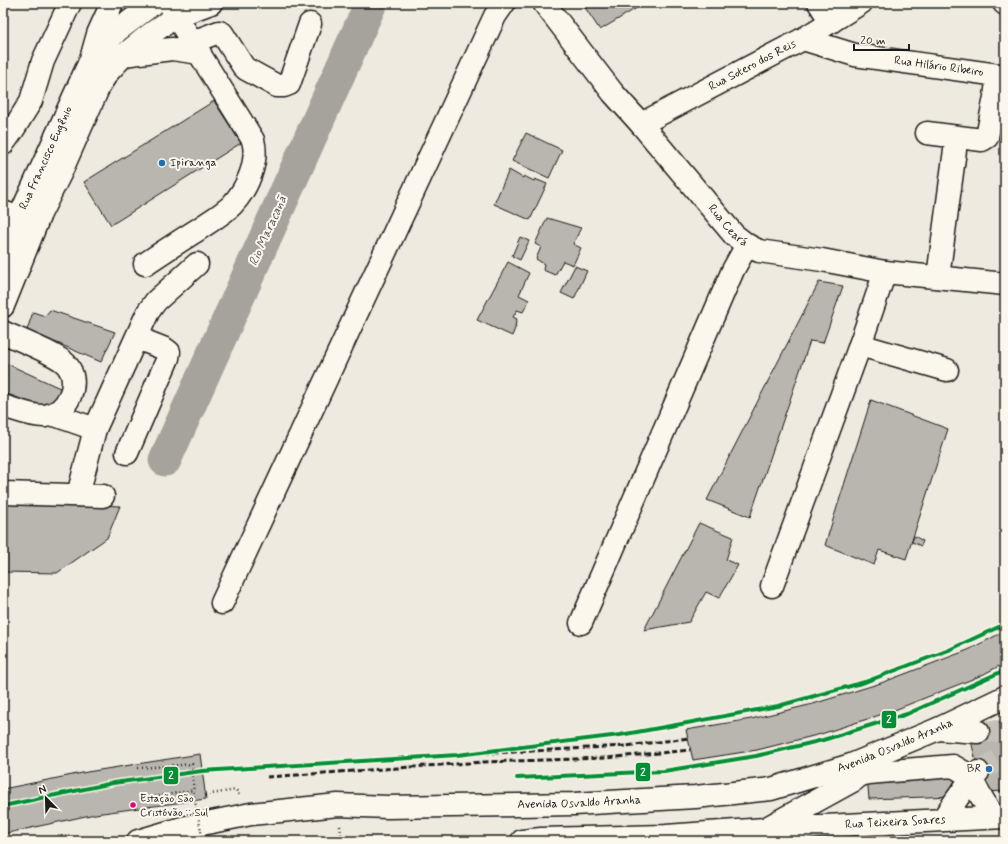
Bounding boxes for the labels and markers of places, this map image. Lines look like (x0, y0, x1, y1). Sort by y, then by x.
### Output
place label: Ipiranga (170, 155, 217, 171)
marker: Ipiranga (157, 158, 167, 168)
place label: BR (967, 761, 981, 777)
marker: BR (984, 764, 994, 774)
place label: Estação São Cristóvão :: Sul (140, 792, 208, 820)
marker: Estação São Cristóvão :: Sul (128, 800, 138, 810)

